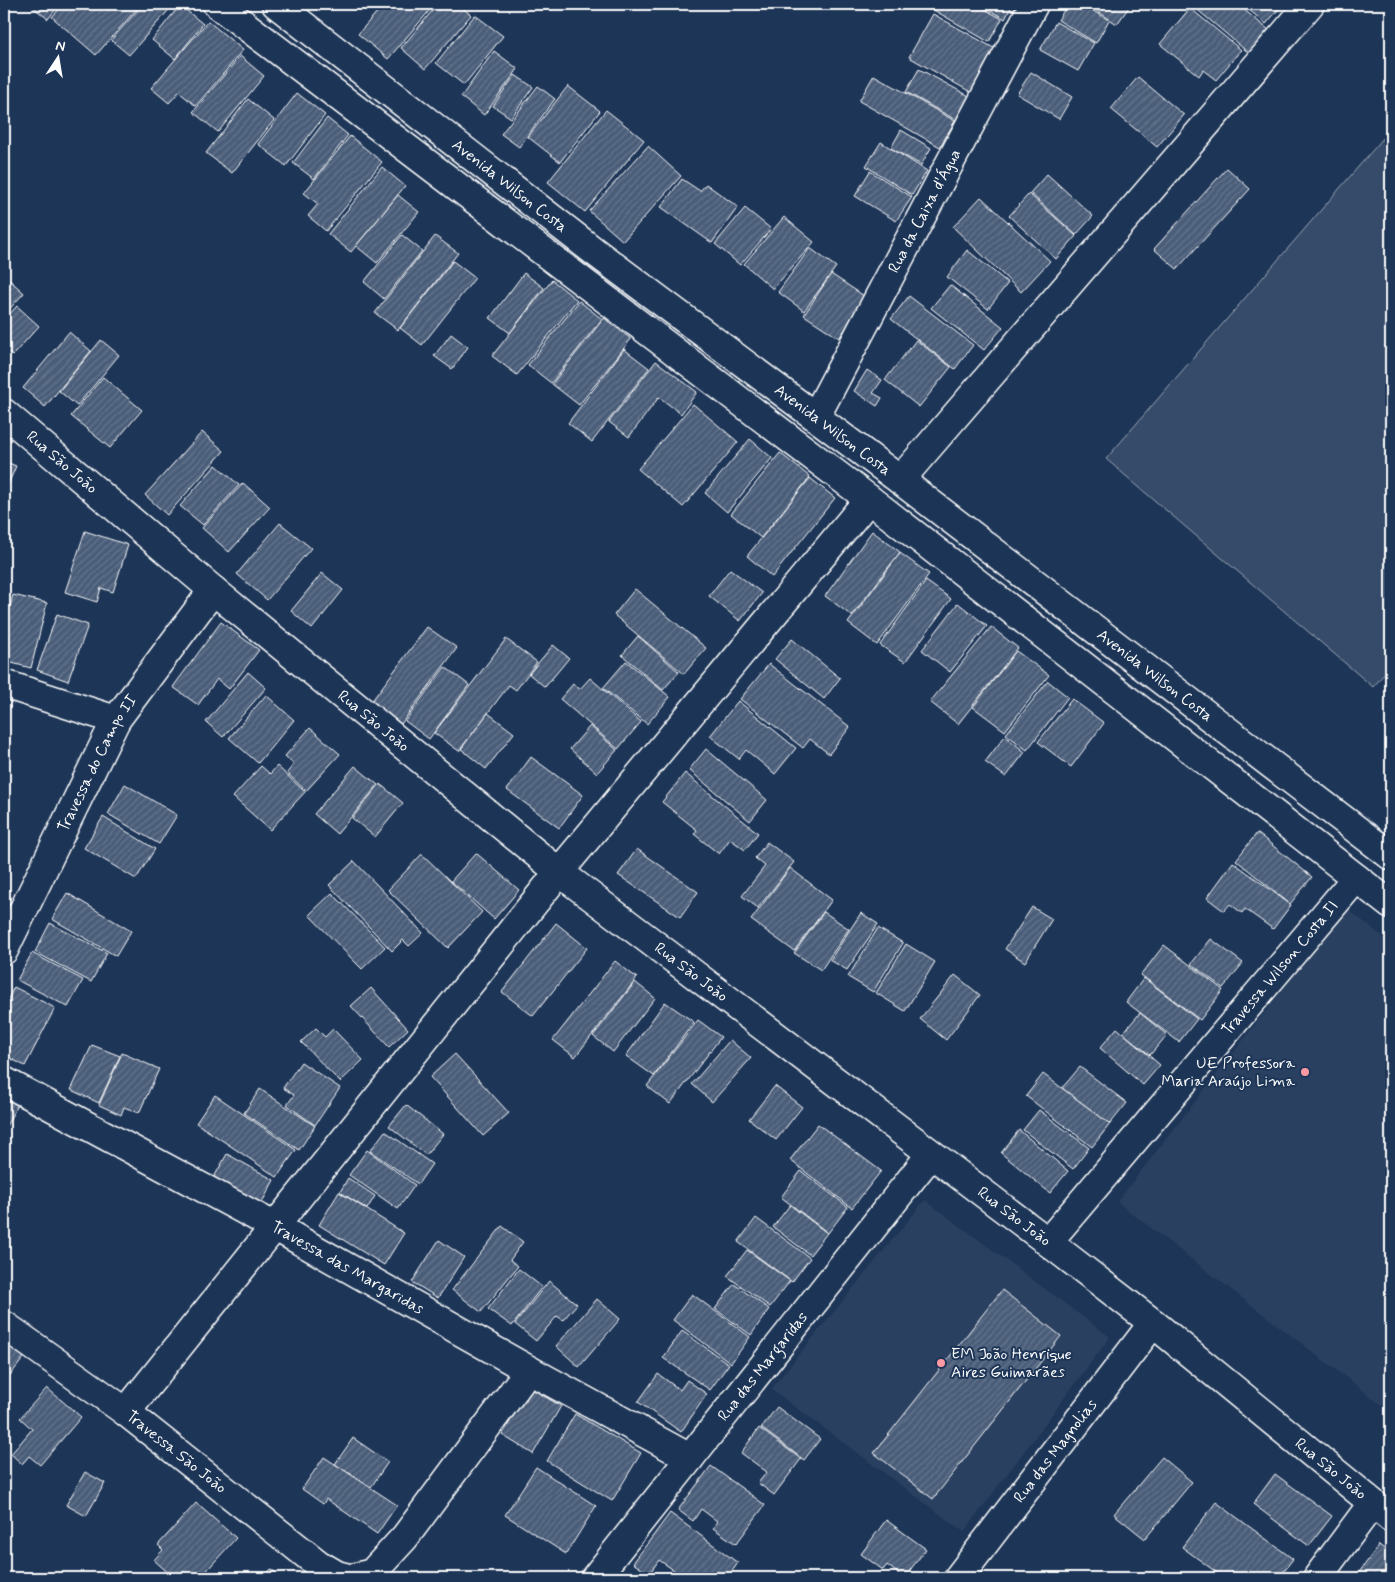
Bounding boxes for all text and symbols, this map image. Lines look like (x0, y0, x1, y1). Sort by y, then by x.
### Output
north arrow (32, 32, 82, 82)
text: N (54, 36, 67, 56)
street label: Avenida Wilson Costa (448, 134, 572, 237)
street label: Rua da Caixa d'Água (883, 145, 966, 277)
street label: Avenida Wilson Costa (770, 379, 895, 480)
street label: Rua São João (22, 426, 102, 498)
street label: Avenida Wilson Costa (1093, 624, 1217, 726)
street label: Rua São João (333, 685, 414, 757)
street label: Travessa do Campo II (53, 690, 142, 835)
street label: Travessa Wilson Costa II (1217, 896, 1343, 1040)
street label: Rua São João (650, 937, 732, 1007)
place label: UE Professora Maria Araújo Lima (1161, 1053, 1295, 1092)
marker: UE Professora Maria Araújo Lima (1299, 1066, 1311, 1078)
street label: Rua São João (973, 1182, 1055, 1251)
street label: Travessa das Margaridas (267, 1216, 428, 1319)
street label: Rua das Margaridas (713, 1307, 813, 1425)
place label: EM João Henrique Aires Guimarães (951, 1344, 1072, 1383)
marker: EM João Henrique Aires Guimarães (935, 1357, 947, 1369)
street label: Rua das Magnolias (1009, 1395, 1102, 1507)
street label: Travessa São João (122, 1406, 231, 1498)
street label: Rua São João (1291, 1433, 1371, 1505)

